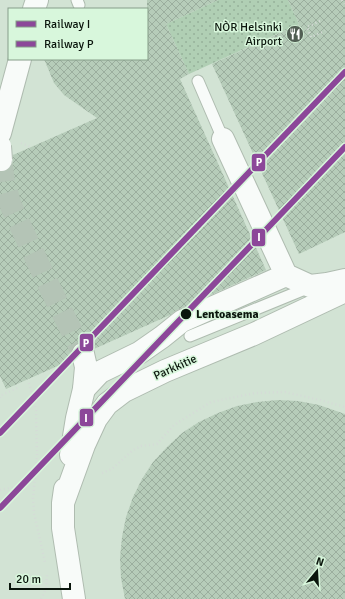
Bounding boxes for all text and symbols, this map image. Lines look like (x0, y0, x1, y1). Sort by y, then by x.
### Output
legend (8, 8, 148, 60)
text: Railway I (44, 17, 90, 32)
place label: NÒR Helsinki Airport (214, 20, 282, 49)
restaurant icon: NÒR Helsinki Airport (285, 24, 305, 44)
text: Railway P (44, 37, 94, 52)
line badge: P (251, 153, 266, 172)
text: P (256, 156, 263, 169)
line badge: I (251, 228, 266, 247)
text: I (257, 231, 261, 244)
marker: Lentoasema (179, 307, 193, 321)
place label: Lentoasema (196, 307, 259, 322)
line badge: P (79, 333, 94, 352)
text: P (83, 337, 90, 350)
street label: Parkkitie (151, 351, 199, 384)
line badge: I (79, 408, 94, 427)
text: I (84, 412, 88, 425)
north arrow (297, 551, 337, 591)
text: N (314, 555, 326, 569)
scale bar (10, 565, 70, 591)
text: 20 m (16, 572, 41, 587)

